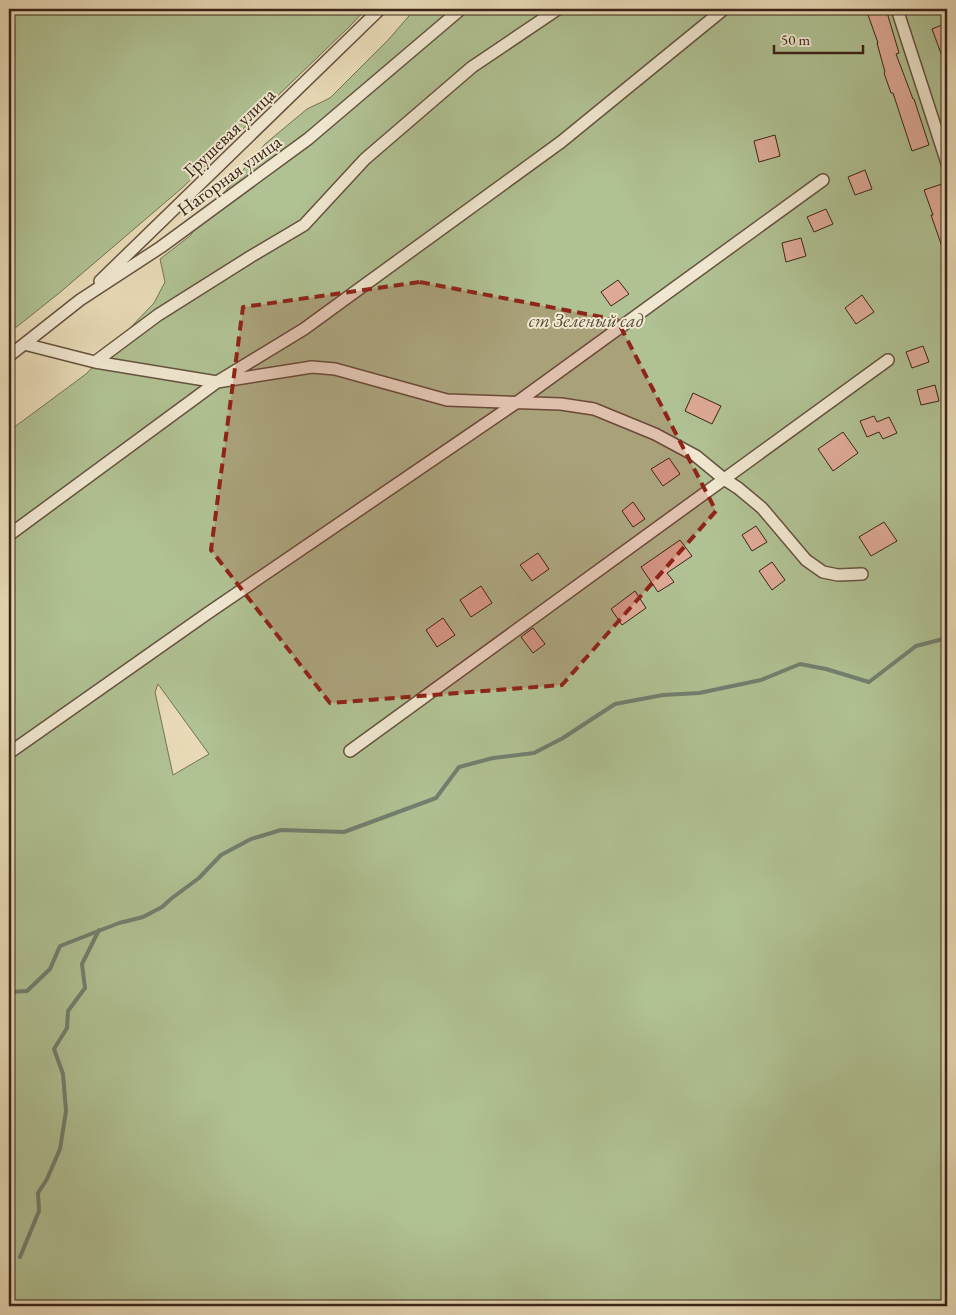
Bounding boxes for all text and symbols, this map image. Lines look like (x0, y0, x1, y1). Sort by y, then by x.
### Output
scale bar (774, 22, 862, 54)
text: 50 m (781, 30, 810, 49)
street label: Грушевая улица (178, 82, 281, 183)
street label: Нагорная улица (172, 129, 287, 222)
park label: ст Зеленый сад (529, 308, 644, 333)

